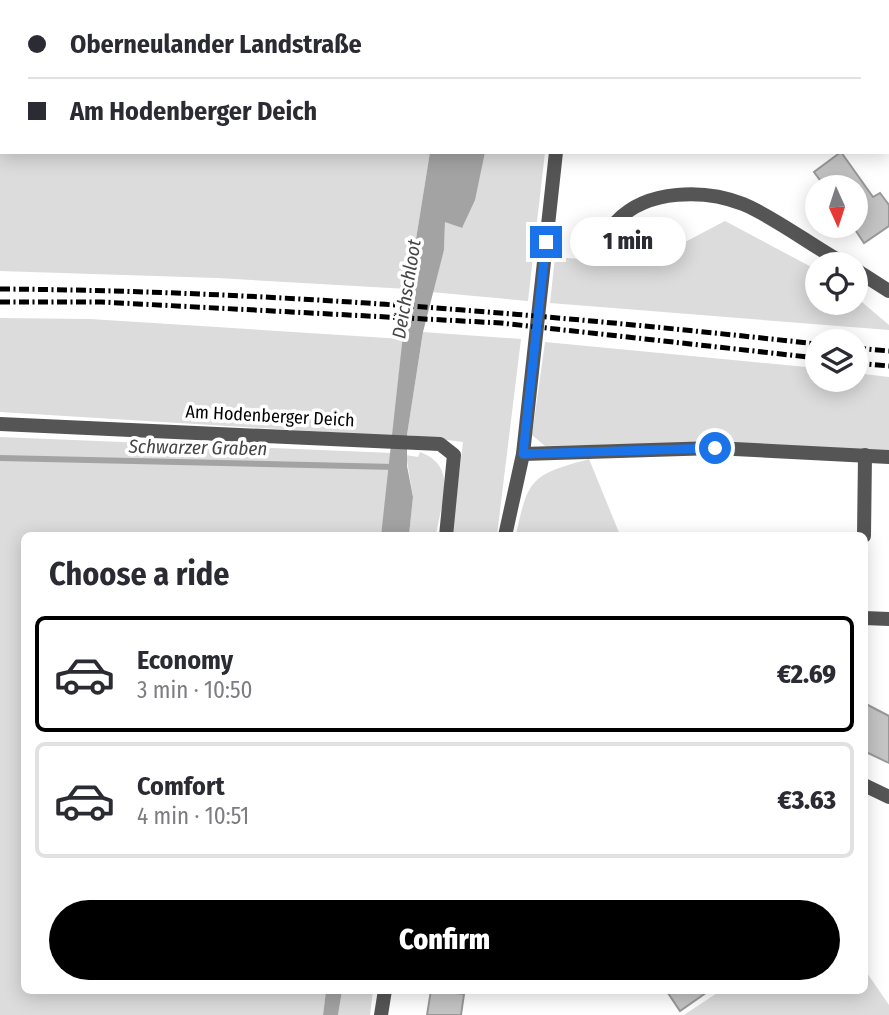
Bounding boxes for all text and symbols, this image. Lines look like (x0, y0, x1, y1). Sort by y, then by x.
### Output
text: Oberneulander Landstraße (70, 29, 362, 60)
text: Am Hodenberger Deich (70, 96, 317, 127)
north arrow (805, 175, 868, 238)
map controls (805, 175, 868, 392)
callout: 1 min (570, 218, 686, 266)
route end (530, 226, 562, 258)
text: 1 min (603, 227, 653, 255)
water label: Deichschloot (387, 237, 426, 340)
button: locate (805, 252, 868, 315)
button: layers (805, 329, 868, 392)
street label: Am Hodenberger Deich (185, 401, 355, 431)
route start (699, 432, 731, 464)
water label: Schwarzer Graben (127, 435, 268, 460)
text: Choose a ride (49, 555, 230, 593)
icon: car (53, 643, 116, 706)
text: Economy (137, 645, 233, 676)
text: €2.69 (777, 659, 836, 690)
text: 3 min · 10:50 (137, 676, 253, 704)
icon: car (53, 769, 116, 832)
text: Comfort (137, 771, 225, 802)
text: €3.63 (778, 785, 836, 816)
text: 4 min · 10:51 (137, 802, 249, 830)
button: Confirm (49, 900, 840, 980)

